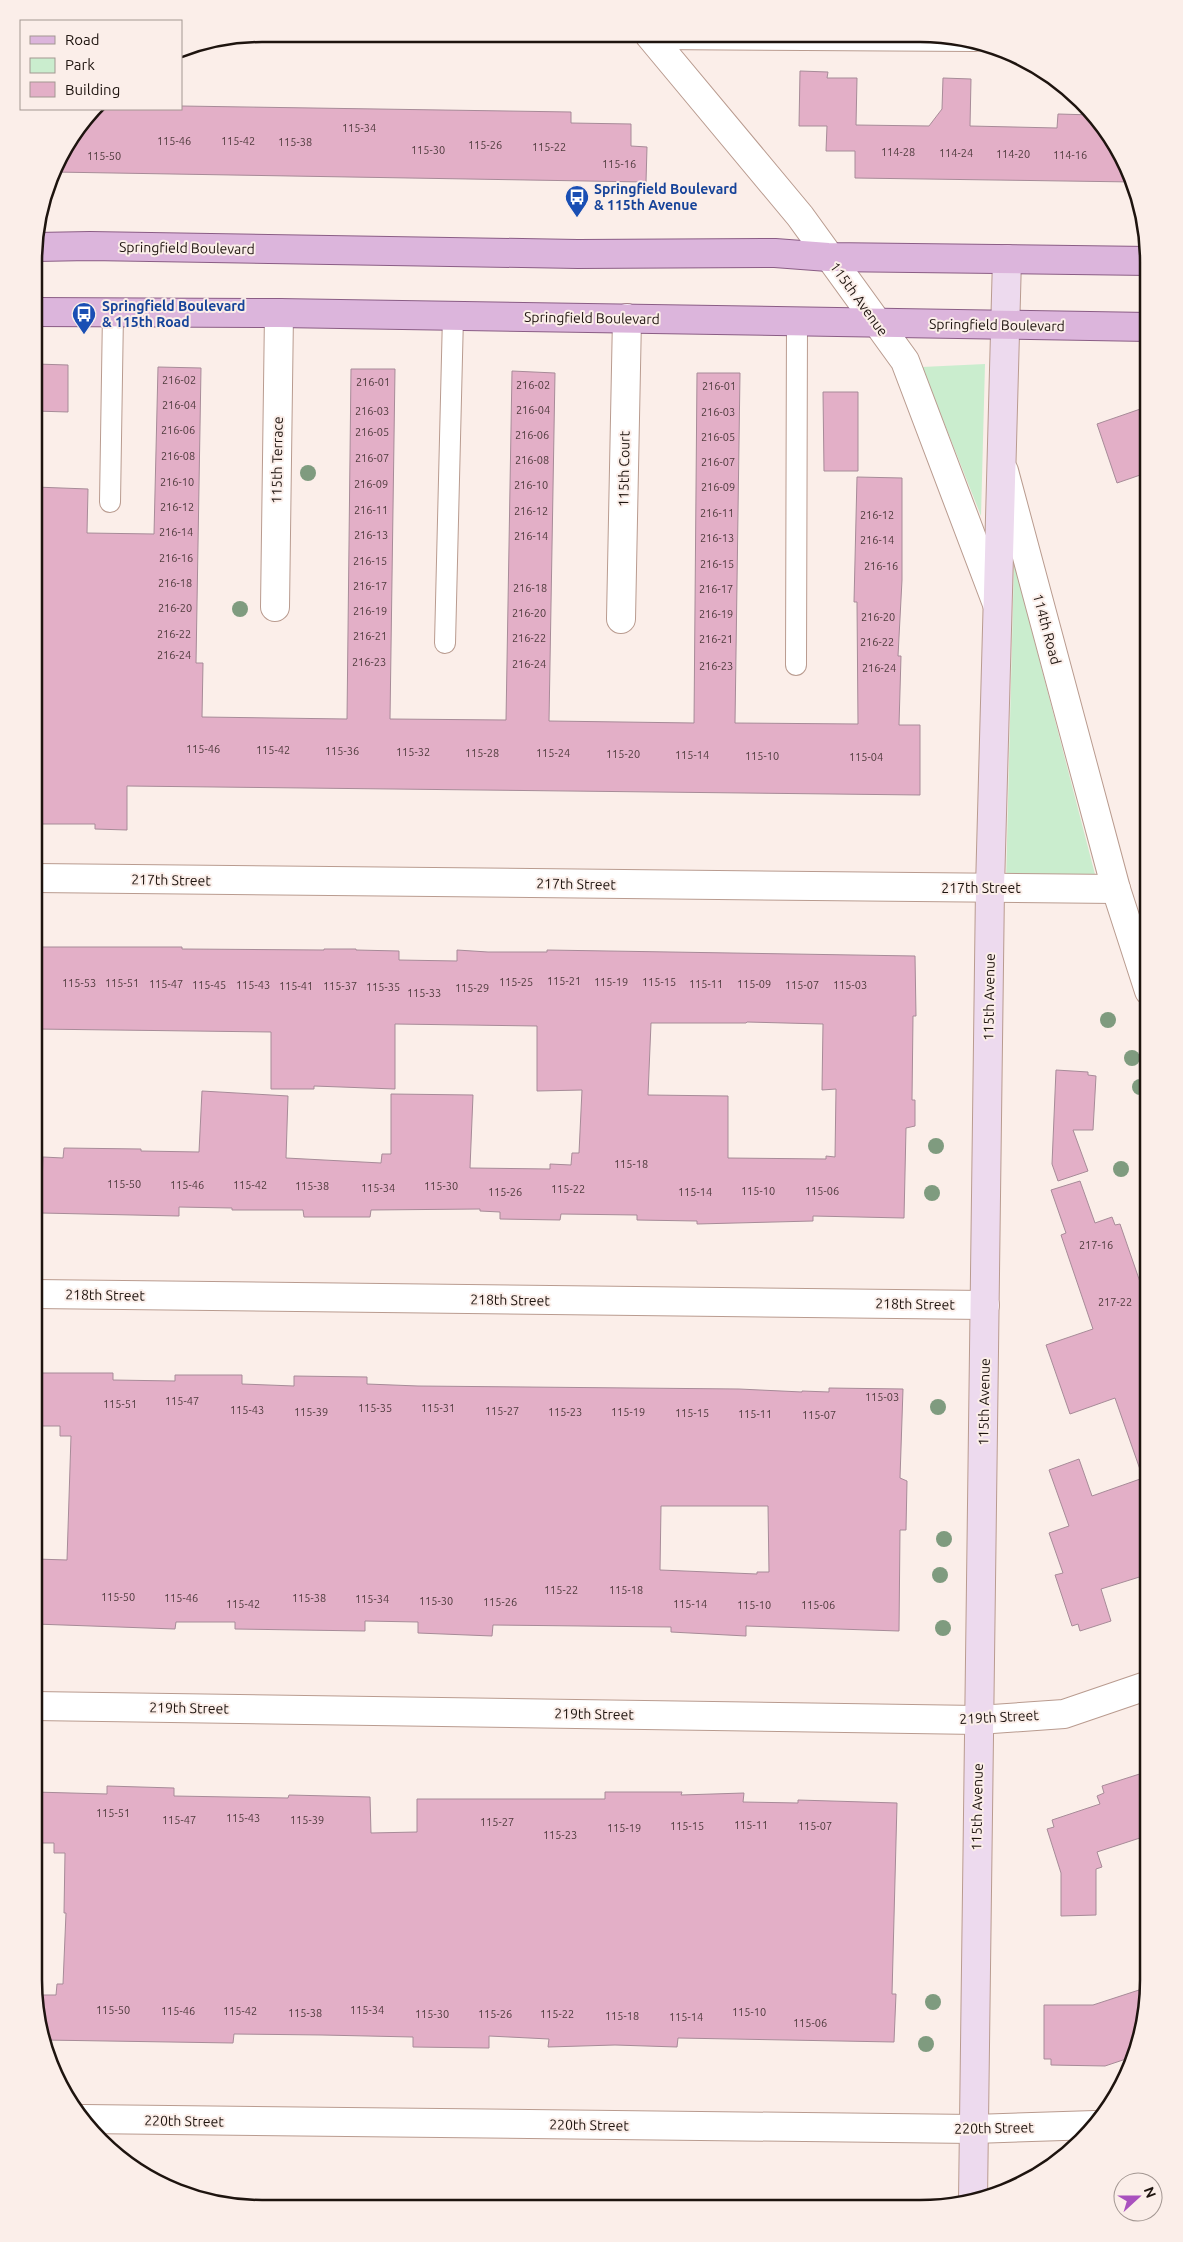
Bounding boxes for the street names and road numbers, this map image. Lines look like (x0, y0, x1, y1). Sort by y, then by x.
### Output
street label: Springfield Boulevard (119, 239, 255, 257)
street label: 115th Avenue (827, 259, 891, 339)
street label: Springfield Boulevard (524, 309, 660, 327)
street label: Springfield Boulevard (929, 316, 1065, 334)
street label: 115th Terrace (268, 416, 286, 504)
street label: 115th Court (615, 430, 633, 507)
street label: 114th Road (1030, 592, 1064, 666)
street label: 217th Street (131, 871, 211, 889)
street label: 217th Street (536, 875, 616, 893)
street label: 217th Street (941, 880, 1021, 896)
street label: 115th Avenue (980, 953, 998, 1041)
street label: 218th Street (65, 1286, 145, 1304)
street label: 218th Street (470, 1291, 550, 1309)
street label: 218th Street (875, 1295, 955, 1313)
street label: 115th Avenue (975, 1358, 993, 1446)
street label: 219th Street (149, 1699, 229, 1717)
street label: 219th Street (554, 1705, 634, 1723)
street label: 219th Street (959, 1707, 1040, 1727)
street label: 115th Avenue (968, 1763, 986, 1851)
street label: 220th Street (144, 2112, 224, 2130)
street label: 220th Street (549, 2116, 629, 2134)
street label: 220th Street (954, 2119, 1034, 2137)

